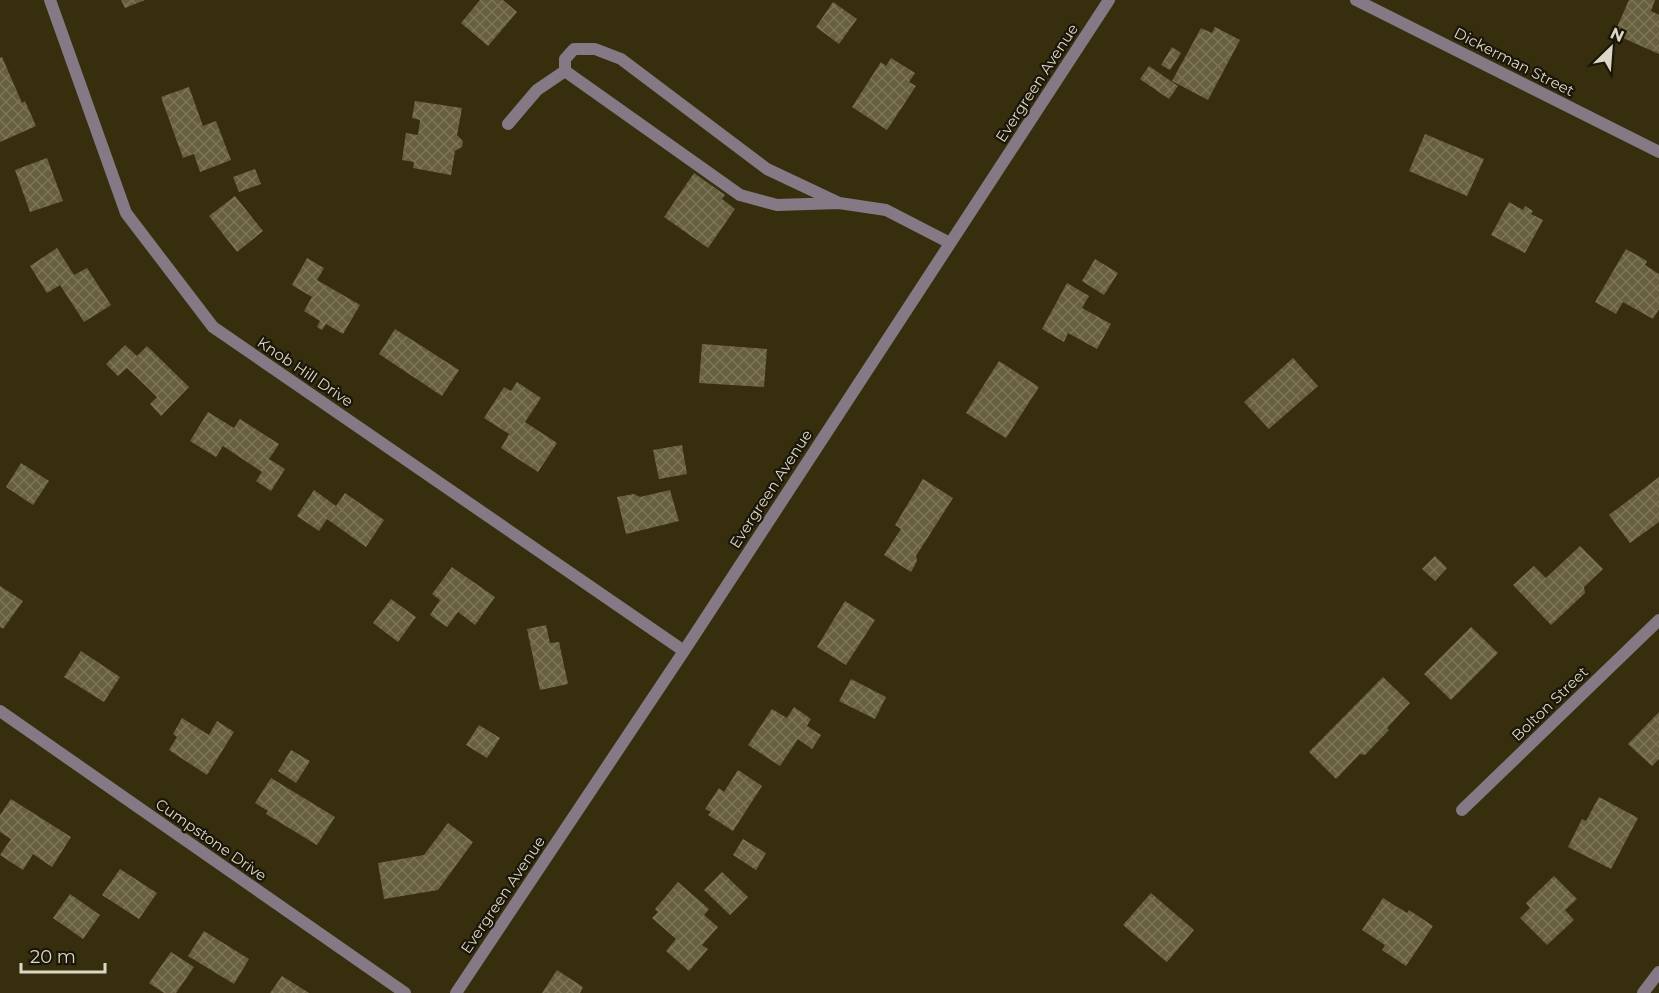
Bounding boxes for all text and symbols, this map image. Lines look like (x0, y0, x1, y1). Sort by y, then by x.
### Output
north arrow (1581, 18, 1641, 78)
street label: Evergreen Avenue (991, 20, 1082, 146)
street label: Dickerman Street (1451, 23, 1578, 100)
text: N (1607, 24, 1627, 46)
street label: Knob Hill Drive (254, 332, 357, 411)
street label: Evergreen Avenue (725, 426, 816, 552)
street label: Bolton Street (1507, 662, 1592, 745)
street label: Cumpstone Drive (152, 794, 271, 885)
street label: Evergreen Avenue (456, 832, 549, 957)
scale bar (21, 936, 105, 974)
text: 20 m (30, 946, 76, 968)

